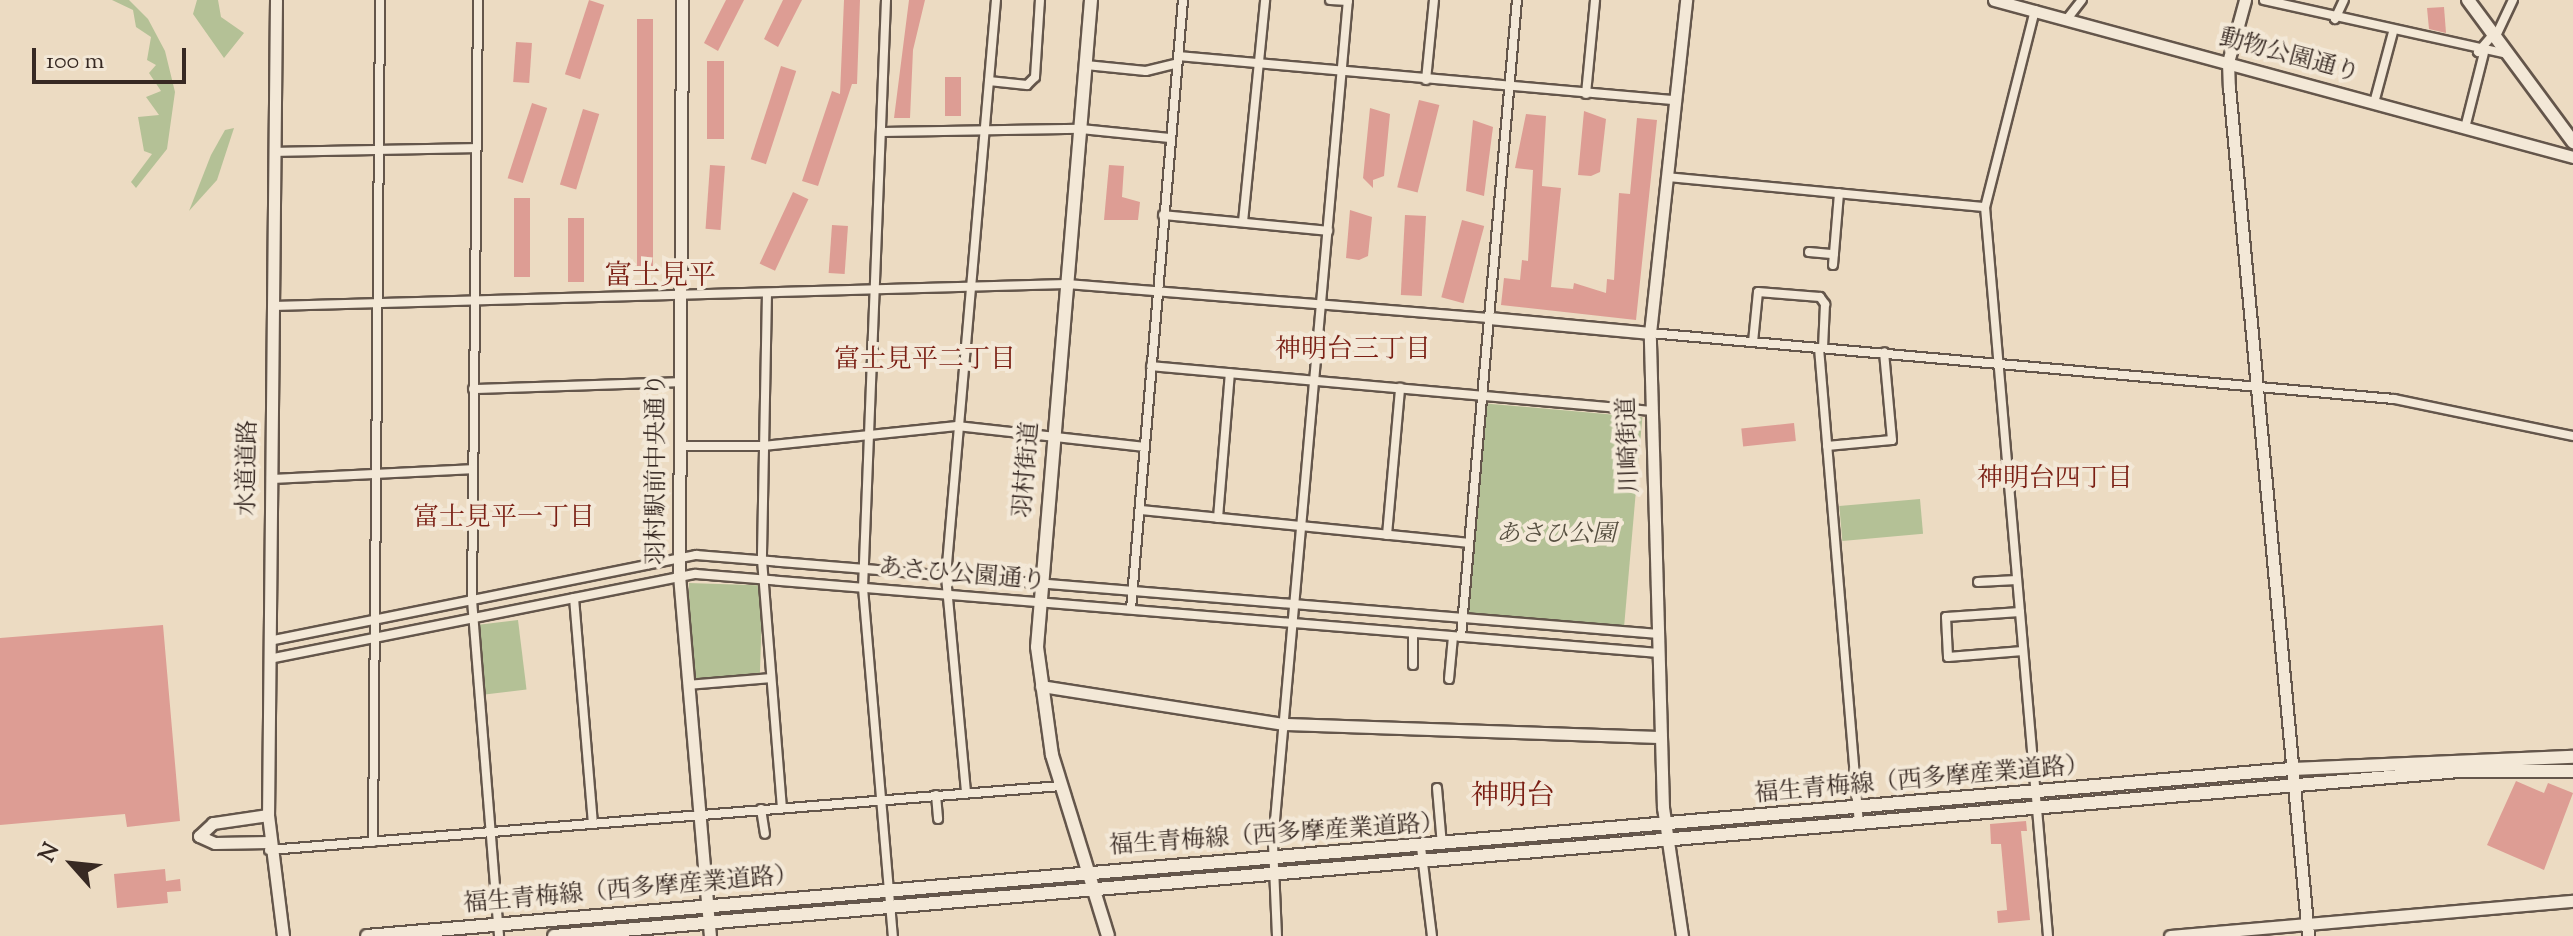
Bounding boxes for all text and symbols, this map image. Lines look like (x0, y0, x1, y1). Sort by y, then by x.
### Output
street label: 動物公園通り (2216, 24, 2362, 90)
scale bar (36, 32, 190, 82)
text: 100 m (46, 45, 104, 79)
district label: 富士見平 (604, 260, 716, 294)
district label: 神明台三丁目 (1275, 335, 1431, 367)
district label: 富士見平二丁目 (834, 345, 1016, 377)
street label: 羽村駅前中央通り (644, 373, 672, 565)
street label: 川崎街道 (1614, 397, 1646, 493)
street label: 水道道路 (234, 420, 264, 516)
street label: 羽村街道 (1009, 421, 1047, 519)
district label: 神明台四丁目 (1977, 464, 2133, 496)
district label: 富士見平一丁目 (413, 503, 595, 535)
park label: あさひ公園 (1496, 522, 1616, 550)
street label: あさひ公園通り (877, 554, 1047, 598)
street label: 福生青梅線（西多摩産業道路） (1753, 752, 2091, 810)
district label: 神明台 (1471, 780, 1555, 814)
street label: 福生青梅線（西多摩産業道路） (1108, 810, 1446, 862)
north arrow (32, 824, 112, 904)
text: N (32, 838, 69, 868)
street label: 福生青梅線（西多摩産業道路） (462, 862, 800, 920)

